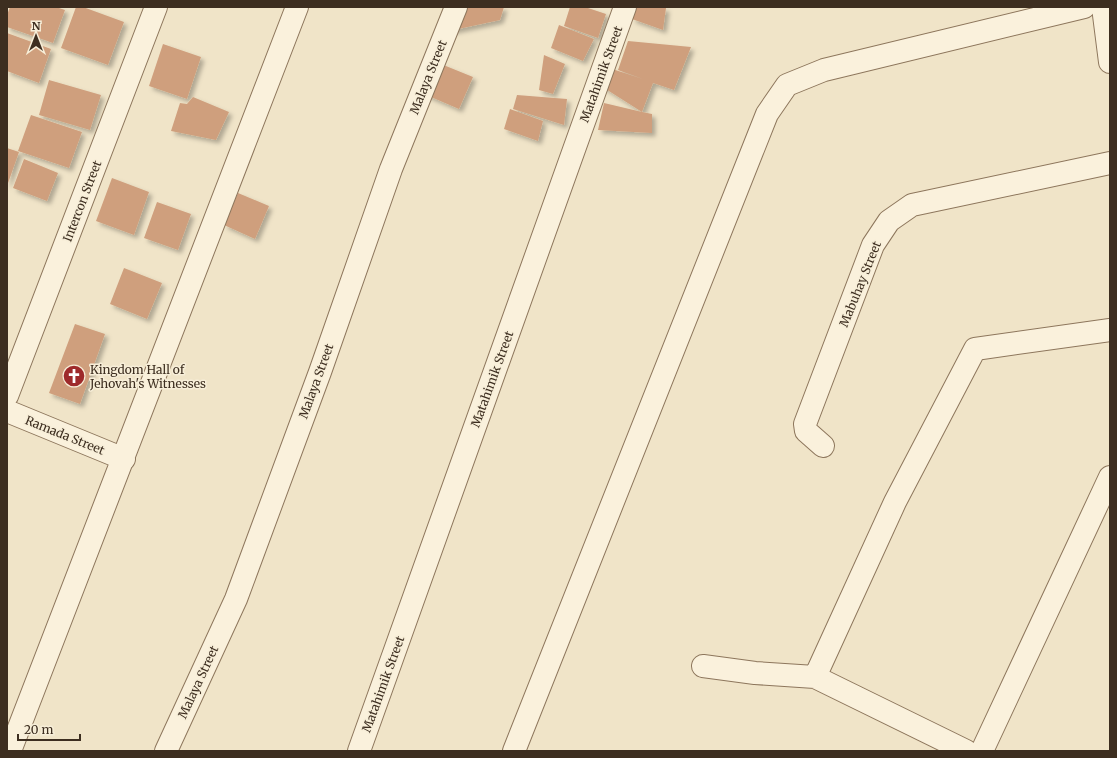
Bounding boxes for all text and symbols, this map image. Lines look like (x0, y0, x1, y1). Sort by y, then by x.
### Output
north arrow (16, 16, 56, 56)
text: N (32, 19, 41, 33)
street label: Matahimik Street (577, 23, 626, 124)
street label: Malaya Street (406, 37, 450, 116)
street label: Intercon Street (60, 158, 105, 244)
street label: Mabuhay Street (836, 239, 884, 329)
street label: Matahimik Street (468, 328, 517, 429)
street label: Malaya Street (295, 341, 337, 421)
place label: Kingdom Hall of Jehovah's Witnesses (89, 362, 206, 391)
church icon: Kingdom Hall of Jehovah's Witnesses (61, 363, 87, 389)
street label: Ramada Street (23, 412, 107, 458)
street label: Matahimik Street (359, 633, 408, 734)
street label: Malaya Street (175, 643, 222, 721)
scale bar (18, 716, 80, 742)
text: 20 m (24, 722, 53, 737)

